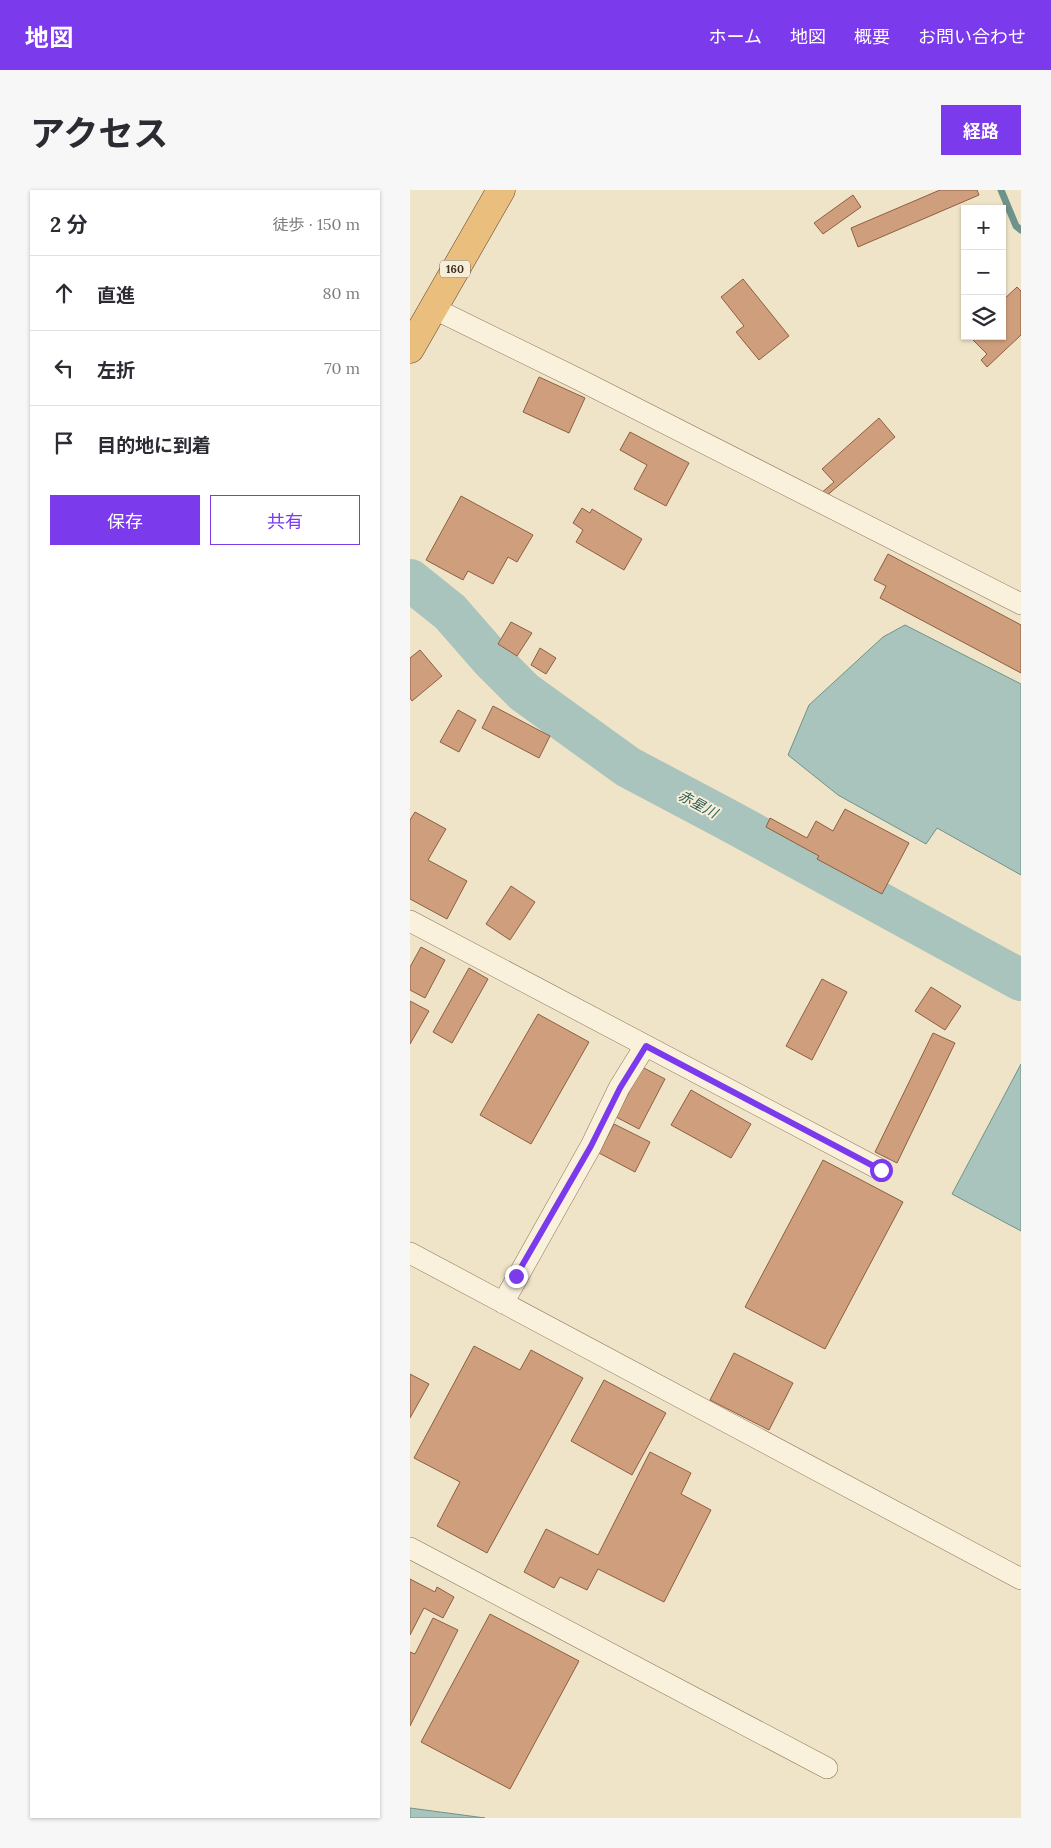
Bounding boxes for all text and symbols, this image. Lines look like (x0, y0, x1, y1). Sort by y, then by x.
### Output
text: 地図 (25, 22, 73, 53)
text: ホーム (709, 25, 762, 48)
text: 地図 (790, 25, 826, 48)
text: 概要 (854, 25, 890, 48)
text: お問い合わせ (918, 25, 1026, 48)
button: 経路 (941, 105, 1021, 155)
text: アクセス (30, 111, 168, 156)
map controls (961, 205, 1006, 340)
button: + (961, 205, 1006, 250)
text: 2 分 (50, 211, 88, 238)
text: 徒歩 · 150 m (273, 214, 360, 234)
button: − (961, 250, 1006, 295)
road number: 160 (440, 260, 470, 278)
icon: ahead (50, 279, 78, 307)
text: 直進 (97, 283, 135, 307)
text: 80 m (323, 283, 360, 303)
button: layers (961, 295, 1006, 340)
icon: left (50, 354, 78, 382)
text: 左折 (97, 358, 135, 382)
text: 70 m (324, 358, 360, 378)
icon: arrive (50, 429, 78, 457)
text: 目的地に到着 (97, 433, 211, 457)
button: 保存 (50, 495, 200, 545)
button: 共有 (210, 495, 360, 545)
water label: 赤星川 (675, 786, 723, 823)
route start (870, 1159, 893, 1182)
route end (505, 1265, 528, 1288)

